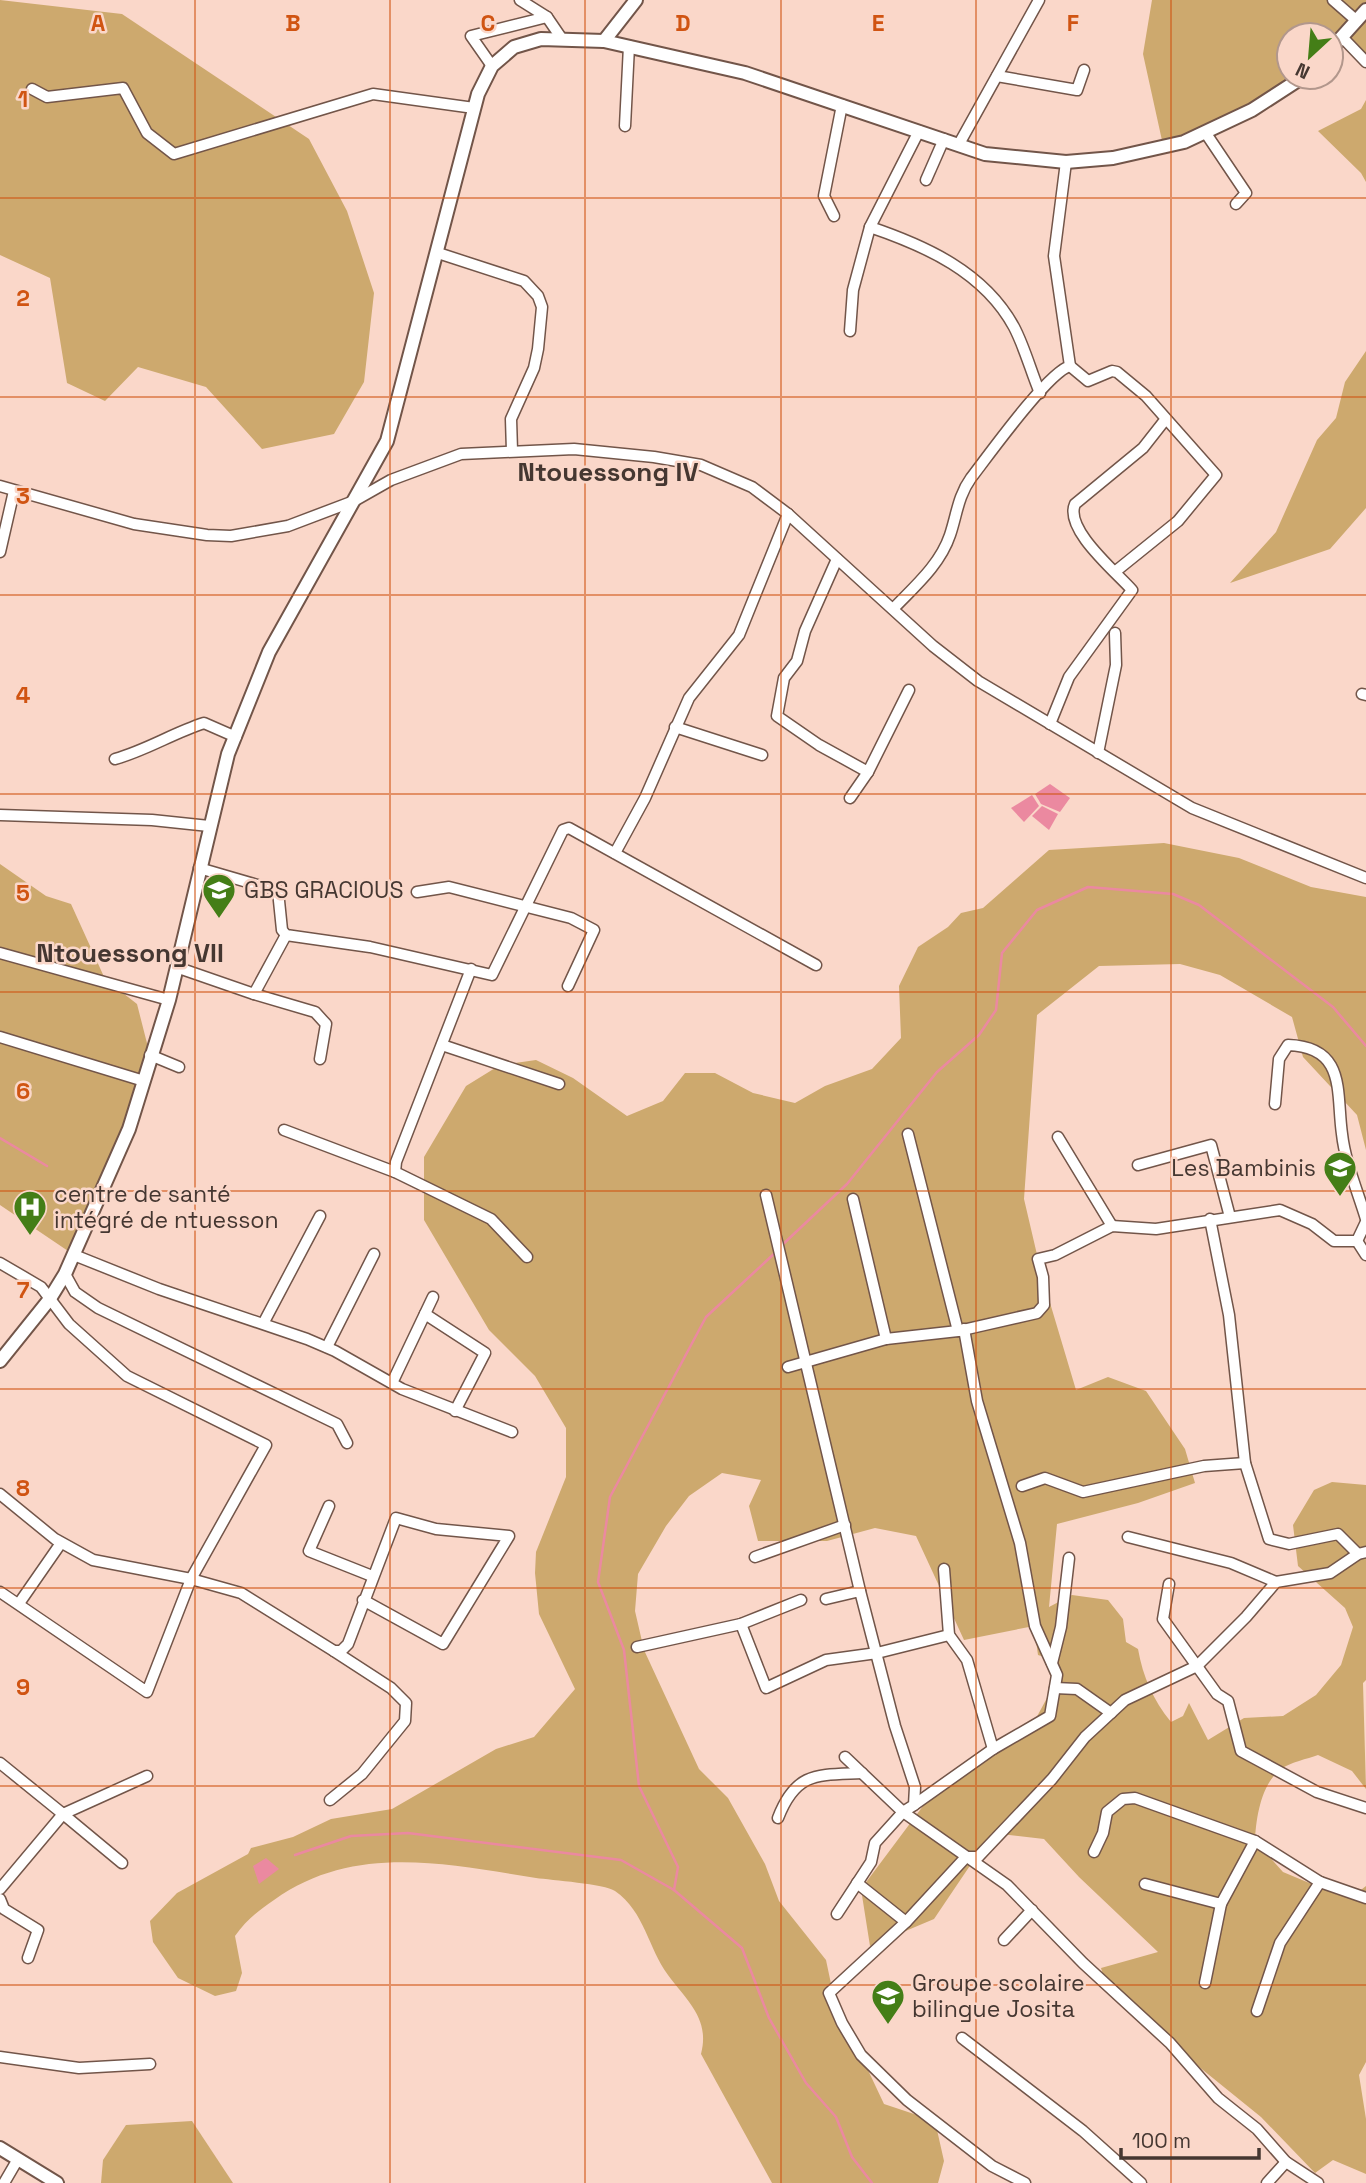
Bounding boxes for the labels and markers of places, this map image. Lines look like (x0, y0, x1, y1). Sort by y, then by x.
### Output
school or university icon: GBS GRACIOUS (200, 871, 238, 920)
place label: GBS GRACIOUS (244, 875, 404, 905)
school or university icon: Les Bambinis (1321, 1149, 1359, 1198)
place label: Les Bambinis (1171, 1153, 1316, 1183)
place label: centre de santé intégré de ntuesson (54, 1179, 279, 1235)
hospital icon: centre de santé intégré de ntuesson (11, 1188, 49, 1237)
place label: Groupe scolaire bilingue Josita (912, 1968, 1085, 2024)
school or university icon: Groupe scolaire bilingue Josita (869, 1977, 907, 2026)

